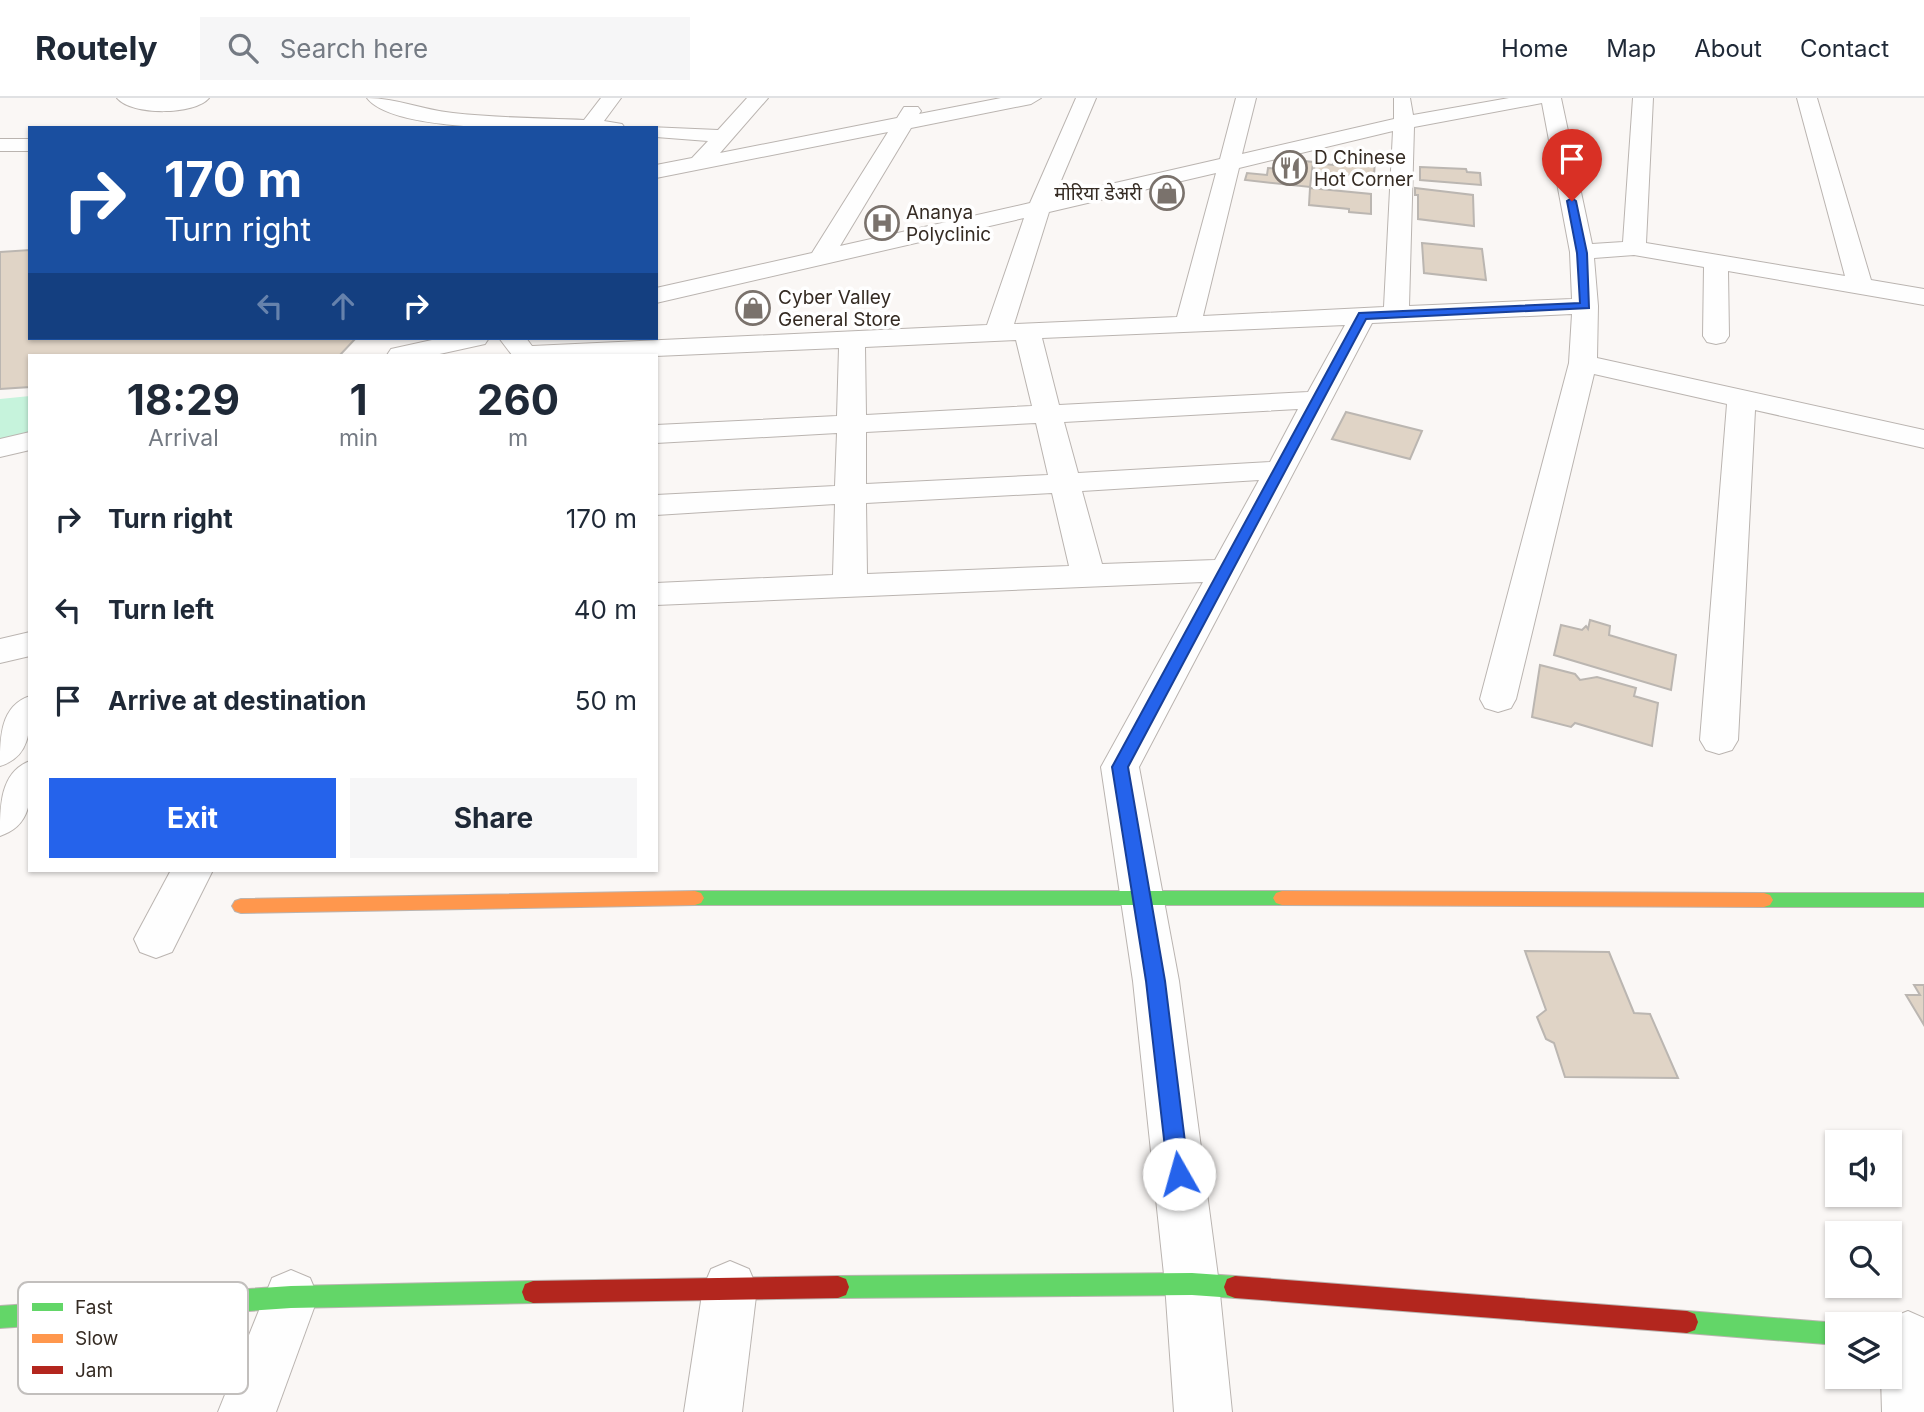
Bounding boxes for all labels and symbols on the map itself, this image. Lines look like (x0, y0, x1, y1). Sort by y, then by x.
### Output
pin (1542, 129, 1602, 201)
place label: D Chinese Hot Corner (1314, 146, 1413, 191)
restaurant icon: D Chinese Hot Corner (1271, 149, 1309, 187)
shop icon: मोरिया डेअरी (1148, 174, 1186, 212)
place label: मोरिया डेअरी (1054, 182, 1143, 205)
place label: Ananya Polyclinic (906, 201, 991, 246)
hospital icon: Ananya Polyclinic (863, 204, 901, 242)
place label: Cyber Valley General Store (778, 286, 901, 331)
shop icon: Cyber Valley General Store (734, 289, 772, 327)
position arrow (1142, 1137, 1216, 1211)
legend (18, 1282, 248, 1394)
text: Fast (75, 1296, 113, 1319)
text: Slow (75, 1327, 118, 1350)
text: Jam (75, 1359, 113, 1382)

